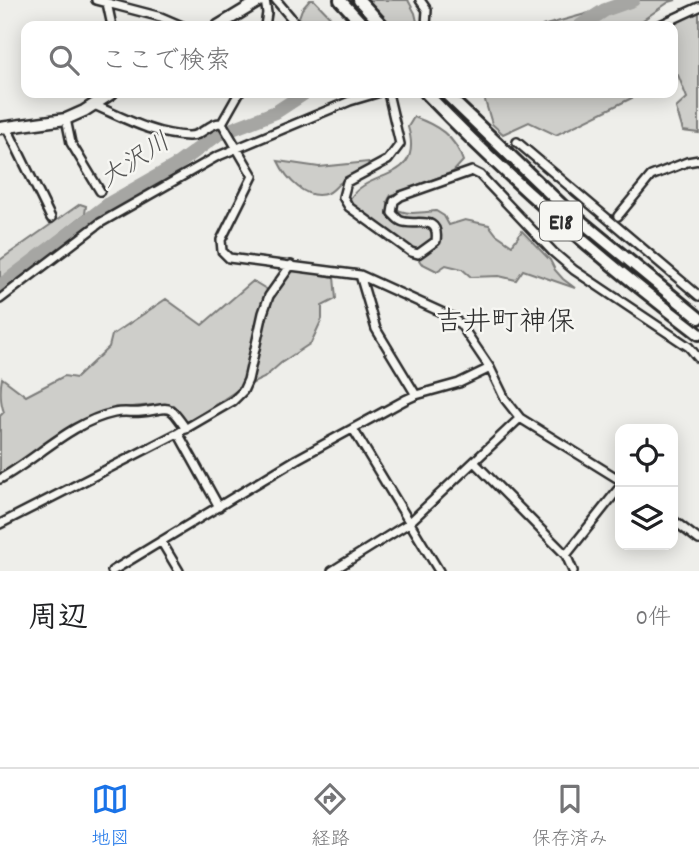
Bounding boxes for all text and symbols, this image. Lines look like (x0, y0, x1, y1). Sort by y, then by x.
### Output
search box (21, 21, 678, 98)
icon: search (45, 41, 83, 79)
text: ここで検索 (101, 44, 231, 81)
water label: 大沢川 (93, 125, 179, 199)
road number: E18 (540, 202, 582, 241)
district label: 吉井町神保 (435, 305, 575, 345)
map controls (615, 424, 678, 550)
button: locate (615, 424, 678, 487)
button: layers (615, 487, 678, 550)
text: 周辺 (28, 599, 88, 642)
text: 0件 (635, 603, 671, 636)
tab: 地図 (91, 780, 129, 854)
tab: 経路 (311, 780, 350, 854)
tab: 保存済み (532, 780, 608, 854)

